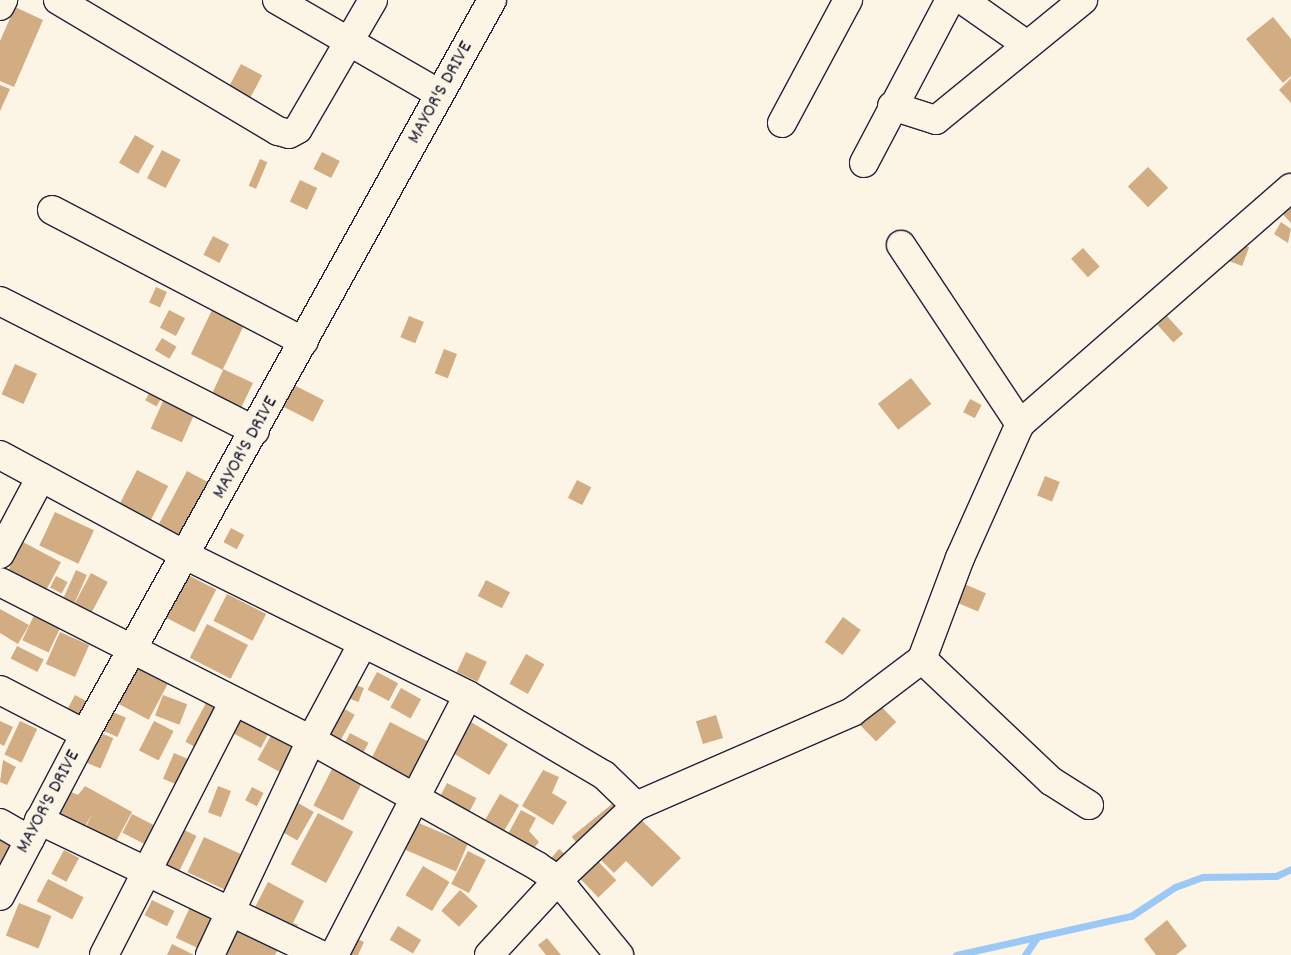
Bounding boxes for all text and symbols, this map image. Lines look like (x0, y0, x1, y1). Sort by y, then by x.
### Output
street label: MAYOR'S DRIVE (403, 38, 479, 148)
street label: MAYOR'S DRIVE (208, 393, 284, 503)
street label: MAYOR'S DRIVE (12, 746, 86, 858)

